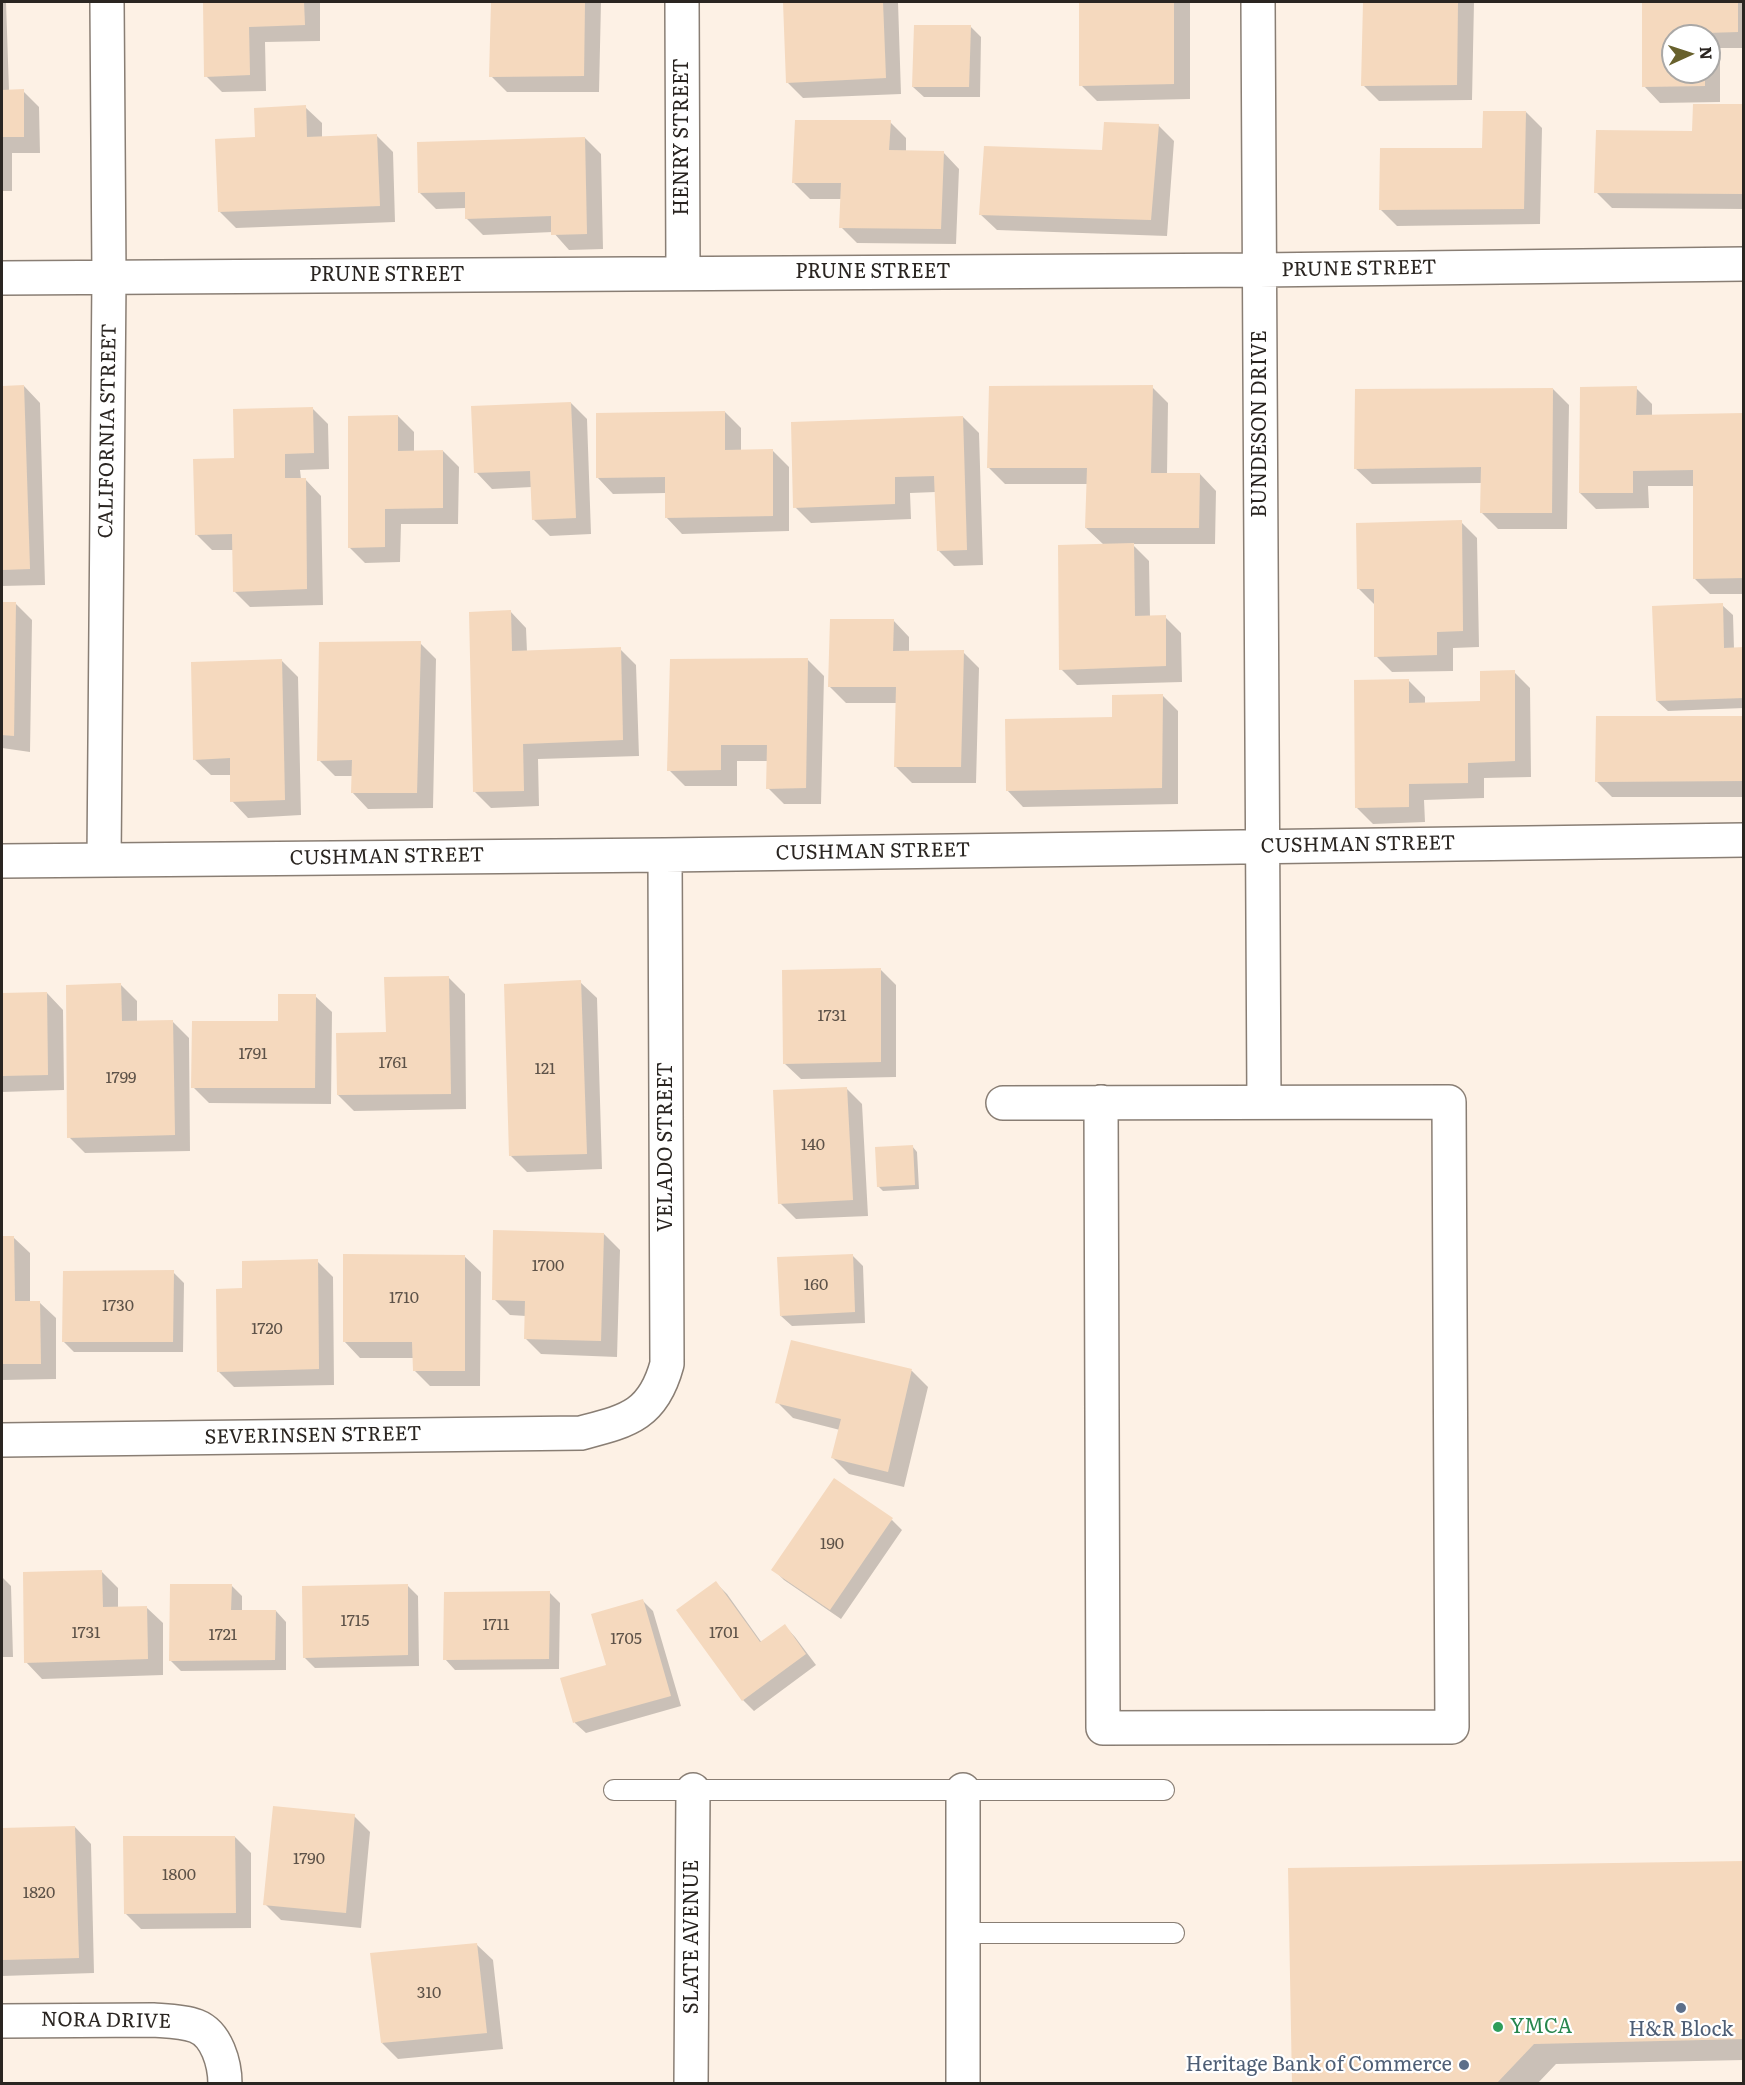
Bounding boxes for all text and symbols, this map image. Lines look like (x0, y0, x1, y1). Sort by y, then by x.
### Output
north arrow (1661, 24, 1721, 84)
text: N (1695, 46, 1719, 61)
street label: HENRY STREET (670, 58, 694, 216)
street label: PRUNE STREET (1281, 256, 1437, 282)
street label: PRUNE STREET (795, 260, 951, 284)
street label: PRUNE STREET (309, 263, 465, 287)
street label: CALIFORNIA STREET (94, 323, 122, 539)
street label: BUNDESON DRIVE (1248, 330, 1272, 518)
street label: CUSHMAN STREET (1260, 831, 1456, 859)
street label: CUSHMAN STREET (775, 838, 971, 866)
street label: CUSHMAN STREET (289, 843, 485, 871)
house number: 1731 (817, 1006, 847, 1026)
house number: 1791 (238, 1044, 268, 1064)
house number: 1761 (378, 1053, 408, 1073)
house number: 121 (534, 1059, 556, 1079)
street label: VELADO STREET (654, 1062, 678, 1232)
house number: 1799 (106, 1068, 136, 1088)
house number: 140 (801, 1135, 825, 1155)
house number: 1700 (532, 1256, 564, 1276)
house number: 160 (804, 1275, 828, 1295)
house number: 1710 (389, 1288, 419, 1308)
house number: 1730 (102, 1296, 134, 1316)
house number: 1720 (251, 1319, 283, 1339)
street label: SEVERINSEN STREET (204, 1422, 422, 1450)
house number: 190 (820, 1534, 844, 1554)
house number: 1715 (341, 1611, 369, 1631)
house number: 1711 (482, 1615, 510, 1635)
house number: 1731 (71, 1623, 101, 1643)
house number: 1701 (709, 1623, 739, 1643)
house number: 1721 (209, 1625, 237, 1645)
house number: 1705 (610, 1629, 642, 1649)
house number: 1790 (293, 1849, 325, 1869)
street label: SLATE AVENUE (680, 1860, 704, 2014)
house number: 1800 (162, 1865, 196, 1885)
house number: 1820 (23, 1883, 55, 1903)
house number: 310 (417, 1983, 441, 2003)
marker: H&R Block (1674, 2001, 1688, 2015)
street label: NORA DRIVE (41, 2008, 171, 2034)
place label: YMCA (1510, 2015, 1572, 2039)
place label: H&R Block (1629, 2018, 1733, 2042)
marker: YMCA (1491, 2020, 1505, 2034)
place label: Heritage Bank of Commerce (1186, 2053, 1452, 2077)
marker: Heritage Bank of Commerce (1457, 2058, 1471, 2072)

